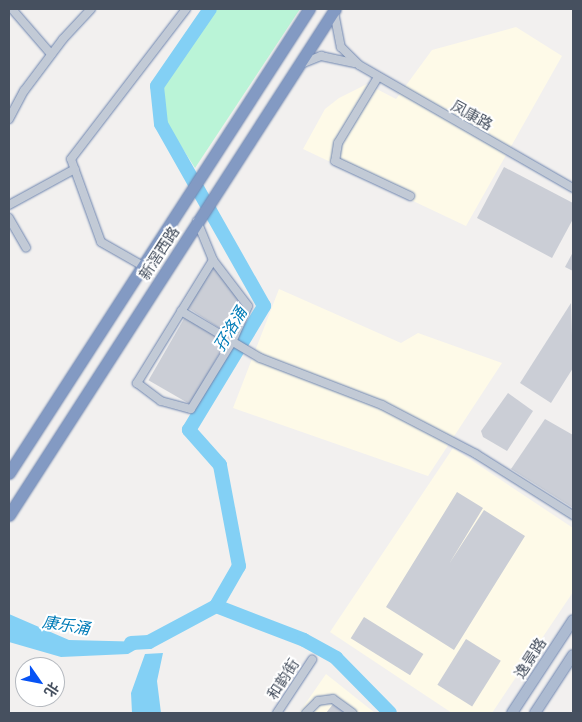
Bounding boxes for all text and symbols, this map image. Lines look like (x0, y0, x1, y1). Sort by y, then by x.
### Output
street label: 凤康路 (448, 96, 496, 134)
street label: 新滘西路 (135, 223, 183, 283)
water label: 孖洛涌 (209, 303, 251, 355)
water label: 康乐涌 (41, 612, 91, 638)
street label: 逸景路 (510, 634, 550, 682)
street label: 和韵街 (263, 655, 303, 703)
north arrow (15, 657, 65, 707)
text: 北 (41, 679, 63, 700)

